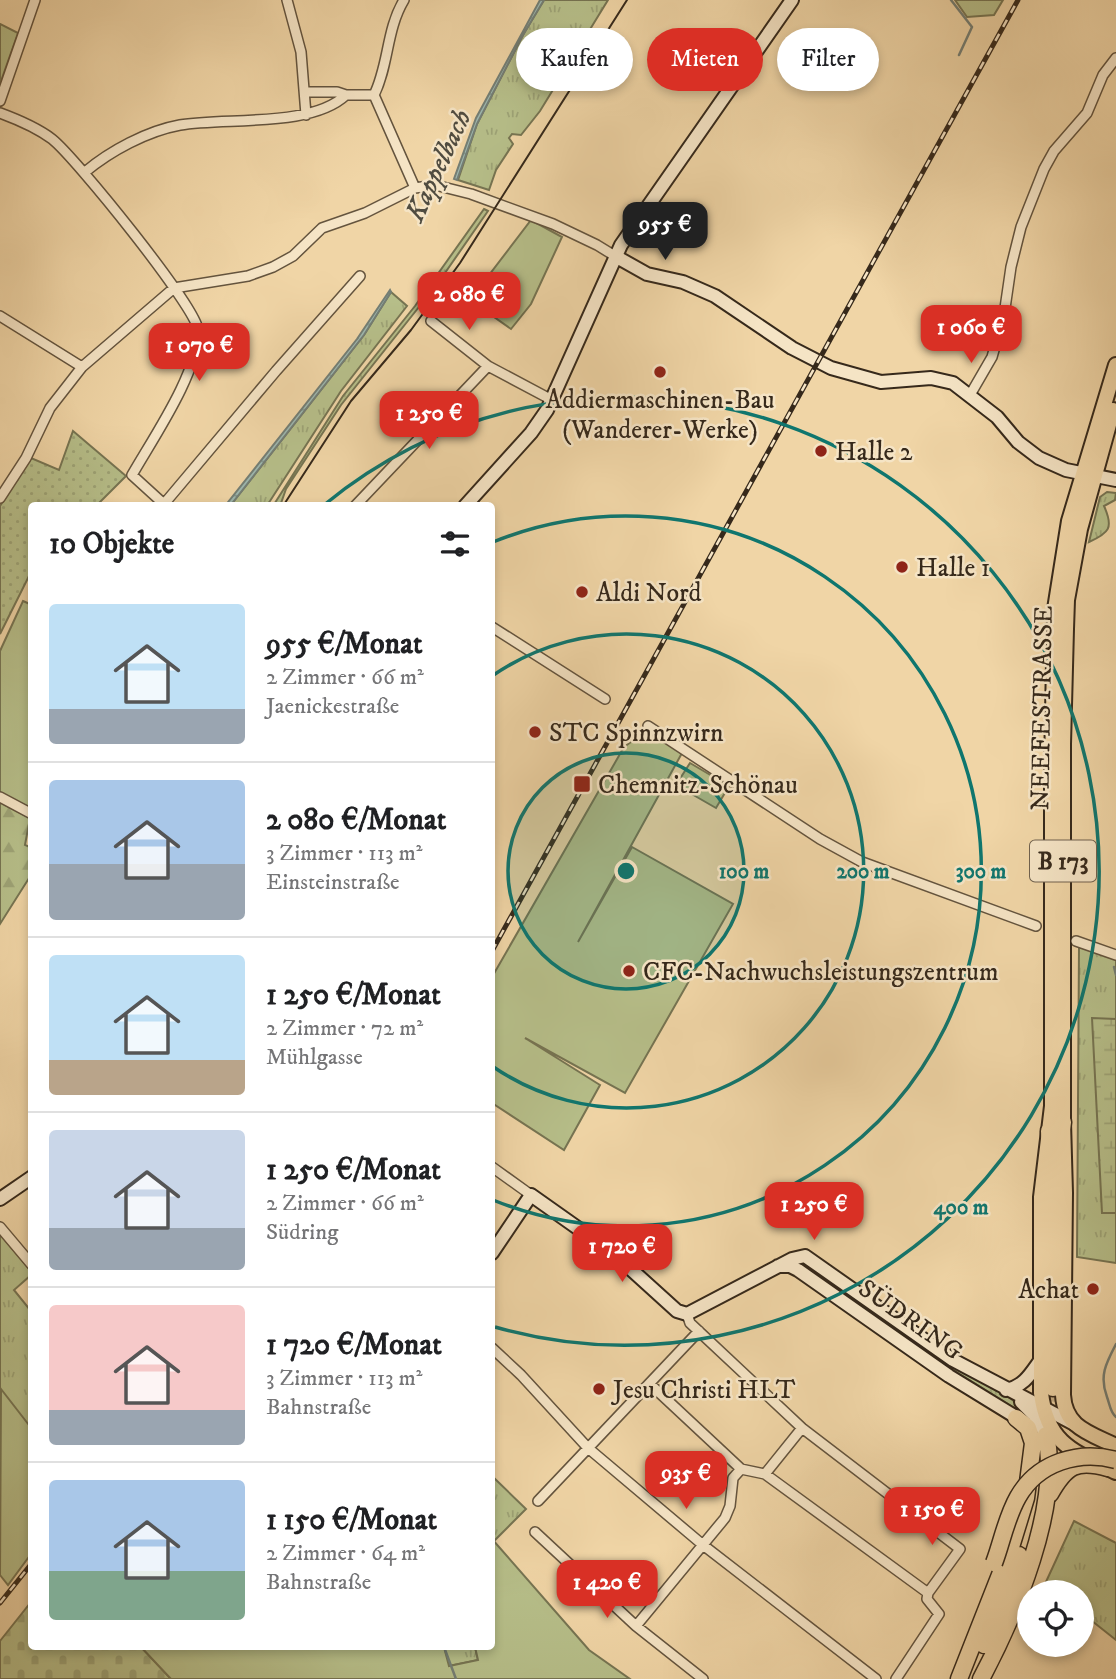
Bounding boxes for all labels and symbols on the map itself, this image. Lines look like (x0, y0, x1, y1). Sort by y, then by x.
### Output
water label: Kappelbach (397, 104, 479, 228)
pin: 955 € (616, 202, 714, 262)
pin: 2 080 € (404, 272, 534, 332)
pin: 1 060 € (906, 306, 1036, 365)
pin: 1 070 € (134, 324, 264, 383)
marker: Addiermaschinen-Bau (Wanderer-Werke) (652, 364, 668, 380)
place label: Addiermaschinen-Bau (Wanderer-Werke) (546, 384, 774, 447)
pin: 1 250 € (364, 392, 494, 451)
place label: Halle 2 (835, 436, 913, 469)
marker: Halle 2 (813, 443, 829, 459)
place label: Halle 1 (916, 552, 990, 585)
marker: Halle 1 (894, 559, 910, 575)
place label: Aldi Nord (596, 577, 702, 610)
marker: Aldi Nord (574, 584, 590, 600)
street label: NEEFESTRASSE (1024, 605, 1061, 811)
place label: STC Spinnzwirn (549, 717, 724, 750)
marker: STC Spinnzwirn (527, 724, 543, 740)
place label: Chemnitz-Schönau (598, 769, 798, 802)
marker: Chemnitz-Schönau (572, 774, 592, 794)
road number: B 173 (1030, 840, 1096, 882)
centre of rings (614, 859, 638, 883)
text: 100 m (719, 859, 769, 885)
text: 200 m (836, 859, 890, 885)
text: 300 m (956, 859, 1007, 885)
place label: CFC-Nachwuchsleistungszentrum (643, 956, 998, 989)
marker: CFC-Nachwuchsleistungszentrum (621, 963, 637, 979)
pin: 1 250 € (749, 1182, 879, 1242)
text: 400 m (934, 1195, 989, 1221)
pin: 1 720 € (557, 1224, 687, 1284)
street label: SÜDRING (851, 1272, 969, 1368)
place label: Achat (1018, 1274, 1079, 1307)
marker: Achat (1085, 1281, 1101, 1297)
place label: Jesu Christi HLT (611, 1374, 796, 1407)
marker: Jesu Christi HLT (591, 1381, 607, 1397)
pin: 935 € (637, 1452, 735, 1511)
pin: 1 150 € (867, 1488, 997, 1547)
pin: 1 420 € (542, 1560, 672, 1620)

